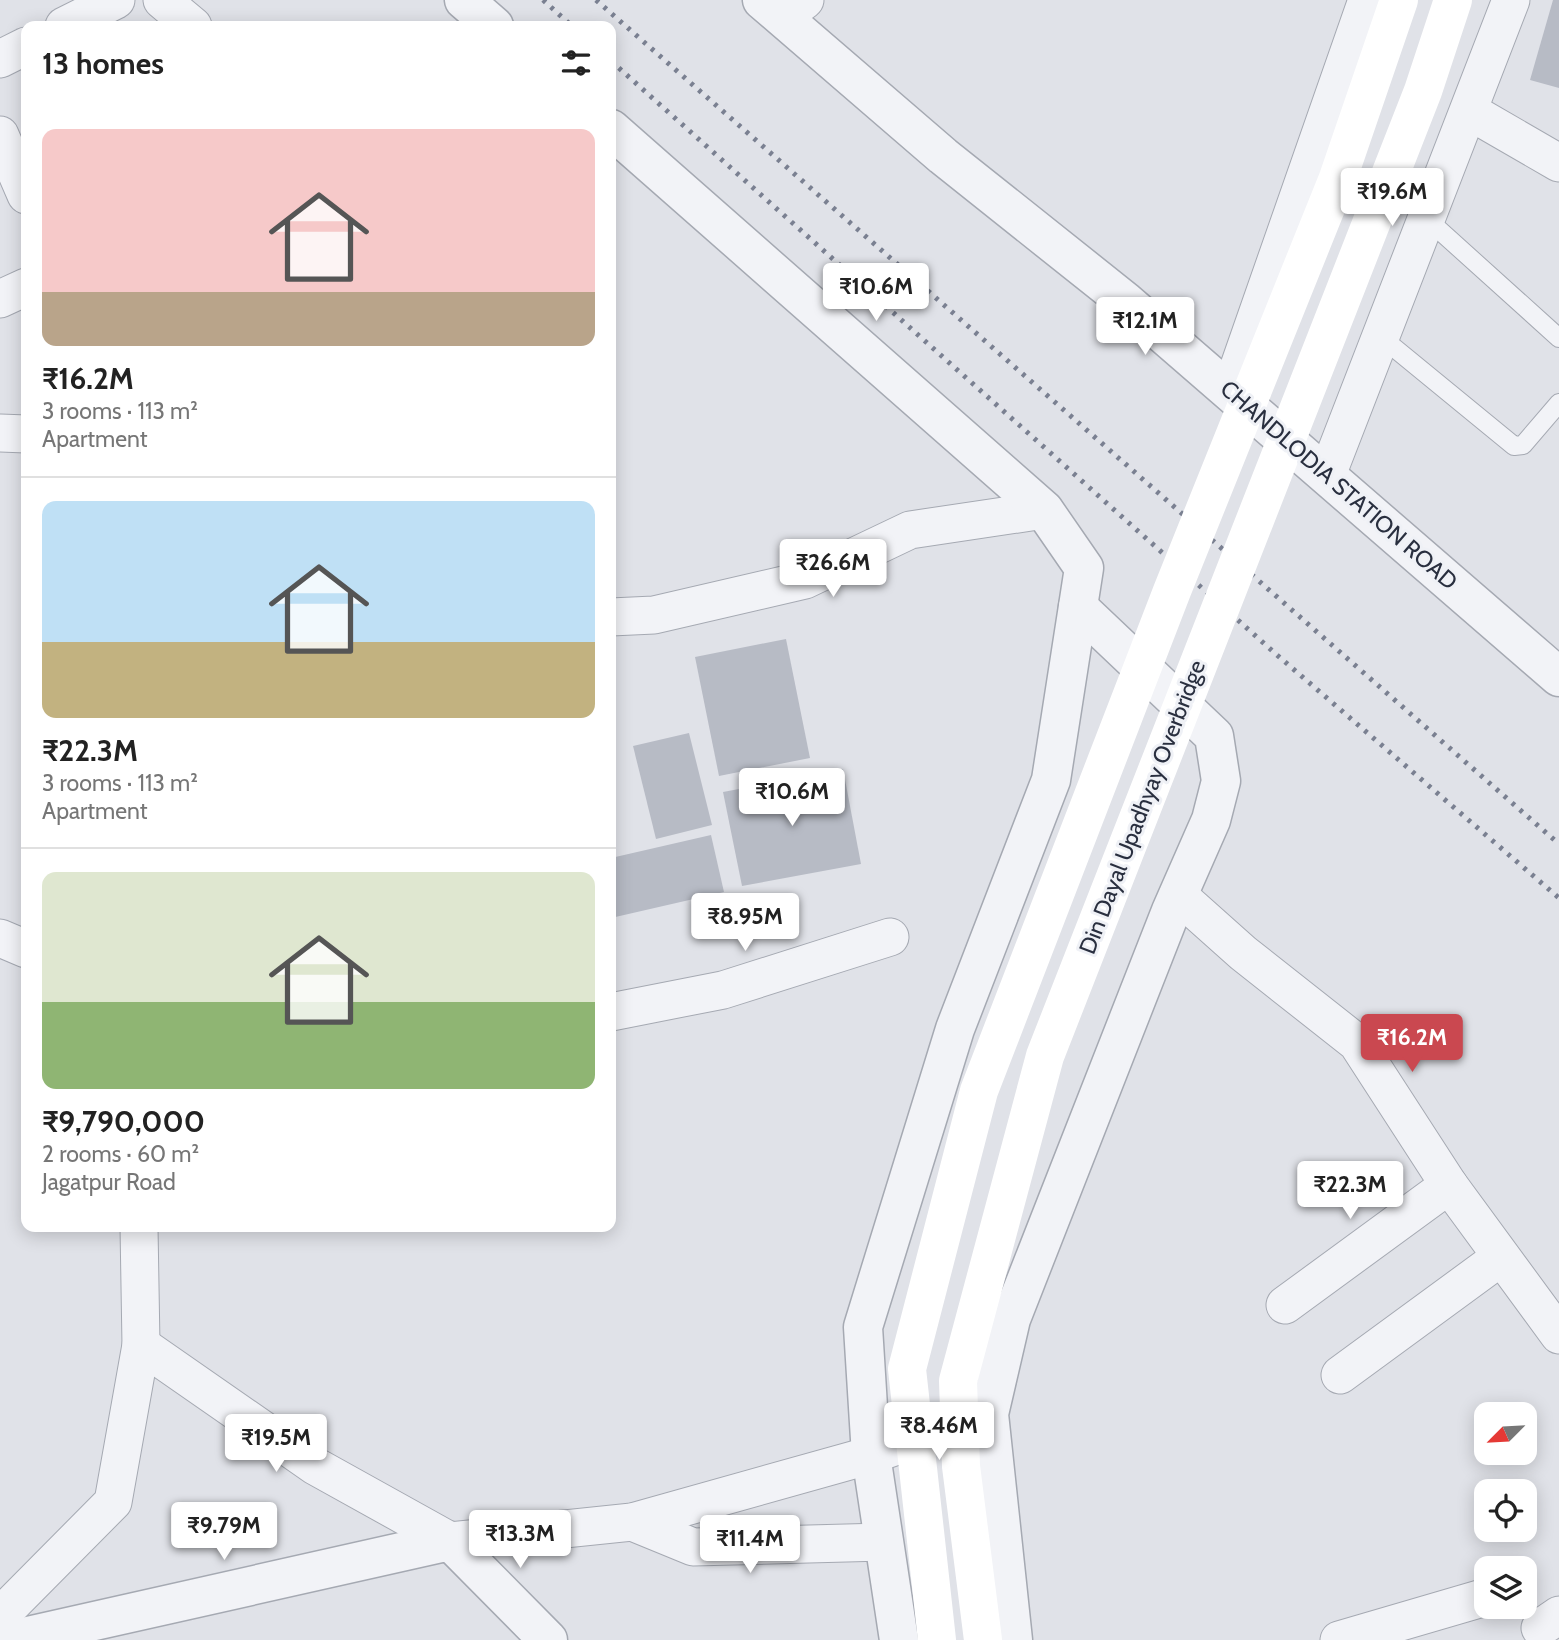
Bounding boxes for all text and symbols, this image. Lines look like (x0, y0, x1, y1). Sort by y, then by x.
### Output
icon: filters (557, 44, 595, 82)
text: 13 homes (42, 45, 164, 82)
pin: ₹19.6M (1335, 168, 1449, 228)
icon: home (256, 174, 382, 300)
text: ₹19.6M (1357, 177, 1427, 205)
pin: ₹10.6M (819, 264, 933, 323)
text: ₹10.6M (839, 272, 913, 300)
pin: ₹12.1M (1088, 298, 1202, 357)
text: ₹12.1M (1112, 306, 1178, 334)
text: ₹16.2M (42, 360, 134, 397)
street label: CHANDLODIA STATION ROAD (1215, 374, 1463, 596)
text: 3 rooms · 113 m² (42, 397, 198, 425)
text: Apartment (42, 425, 147, 453)
pin: ₹26.6M (776, 540, 890, 599)
icon: home (256, 546, 382, 672)
text: ₹26.6M (796, 548, 870, 576)
street label: Din Dayal Upadhyay Overbridge (1073, 656, 1211, 958)
text: ₹22.3M (42, 732, 138, 769)
pin: ₹10.6M (735, 768, 849, 828)
text: 3 rooms · 113 m² (42, 769, 198, 797)
text: ₹10.6M (755, 777, 829, 805)
text: Apartment (42, 797, 147, 825)
pin: ₹8.95M (688, 894, 802, 953)
text: ₹8.95M (707, 902, 783, 930)
icon: home (256, 917, 382, 1043)
pin: ₹16.2M (1355, 1014, 1469, 1074)
text: ₹16.2M (1377, 1023, 1447, 1051)
text: ₹9,790,000 (42, 1103, 205, 1140)
text: 2 rooms · 60 m² (42, 1140, 199, 1168)
pin: ₹22.3M (1293, 1162, 1407, 1221)
text: Jagatpur Road (42, 1168, 176, 1196)
text: ₹22.3M (1313, 1170, 1387, 1198)
pin: ₹8.46M (882, 1402, 996, 1462)
north arrow (1474, 1402, 1536, 1465)
map controls (1474, 1402, 1537, 1619)
text: ₹8.46M (900, 1411, 978, 1439)
pin: ₹19.5M (219, 1414, 333, 1474)
text: ₹19.5M (241, 1423, 311, 1451)
button: locate (1474, 1479, 1537, 1542)
pin: ₹9.79M (167, 1502, 281, 1562)
pin: ₹13.3M (463, 1510, 577, 1570)
text: ₹9.79M (187, 1511, 261, 1539)
pin: ₹11.4M (693, 1516, 807, 1575)
text: ₹13.3M (485, 1519, 555, 1547)
text: ₹11.4M (716, 1524, 784, 1552)
button: layers (1474, 1556, 1537, 1619)

